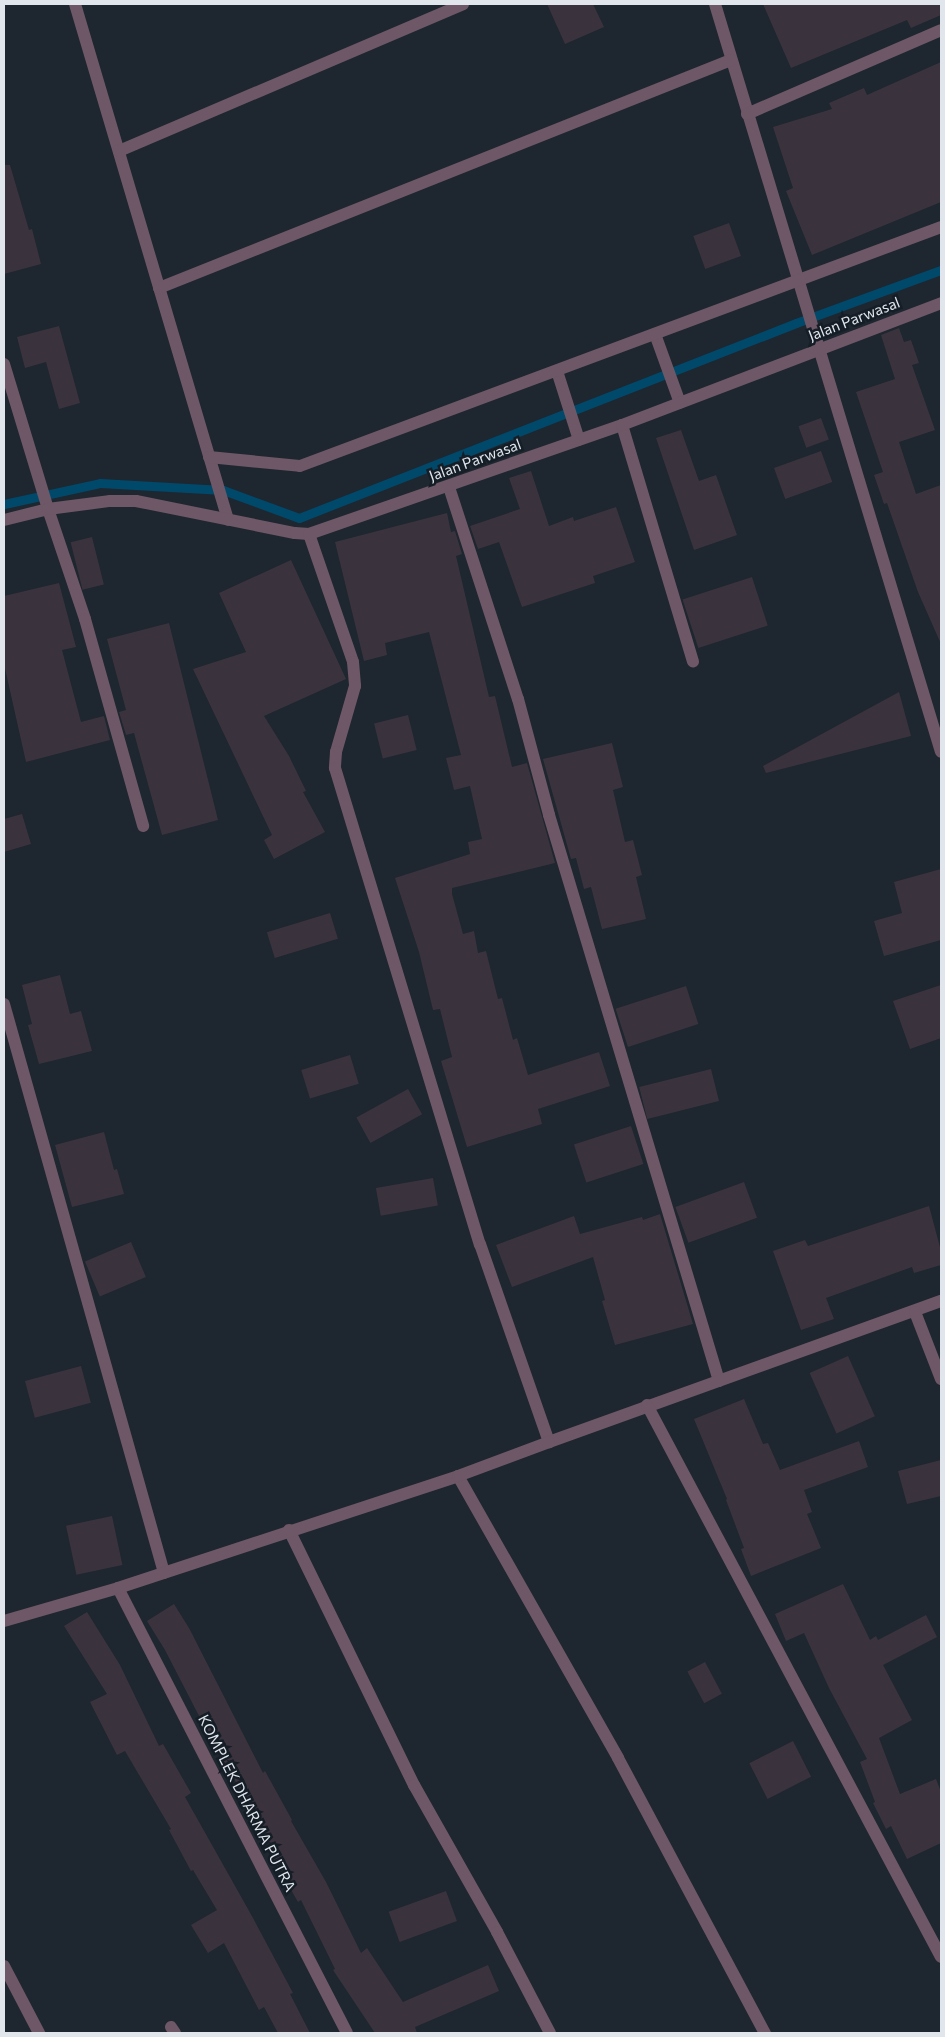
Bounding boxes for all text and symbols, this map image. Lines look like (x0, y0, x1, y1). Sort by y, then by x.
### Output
street label: Jalan Parwasal (806, 293, 902, 345)
street label: Jalan Parwasal (426, 435, 524, 485)
street label: KOMPLEK DHARMA PUTRA (194, 1711, 300, 1895)

